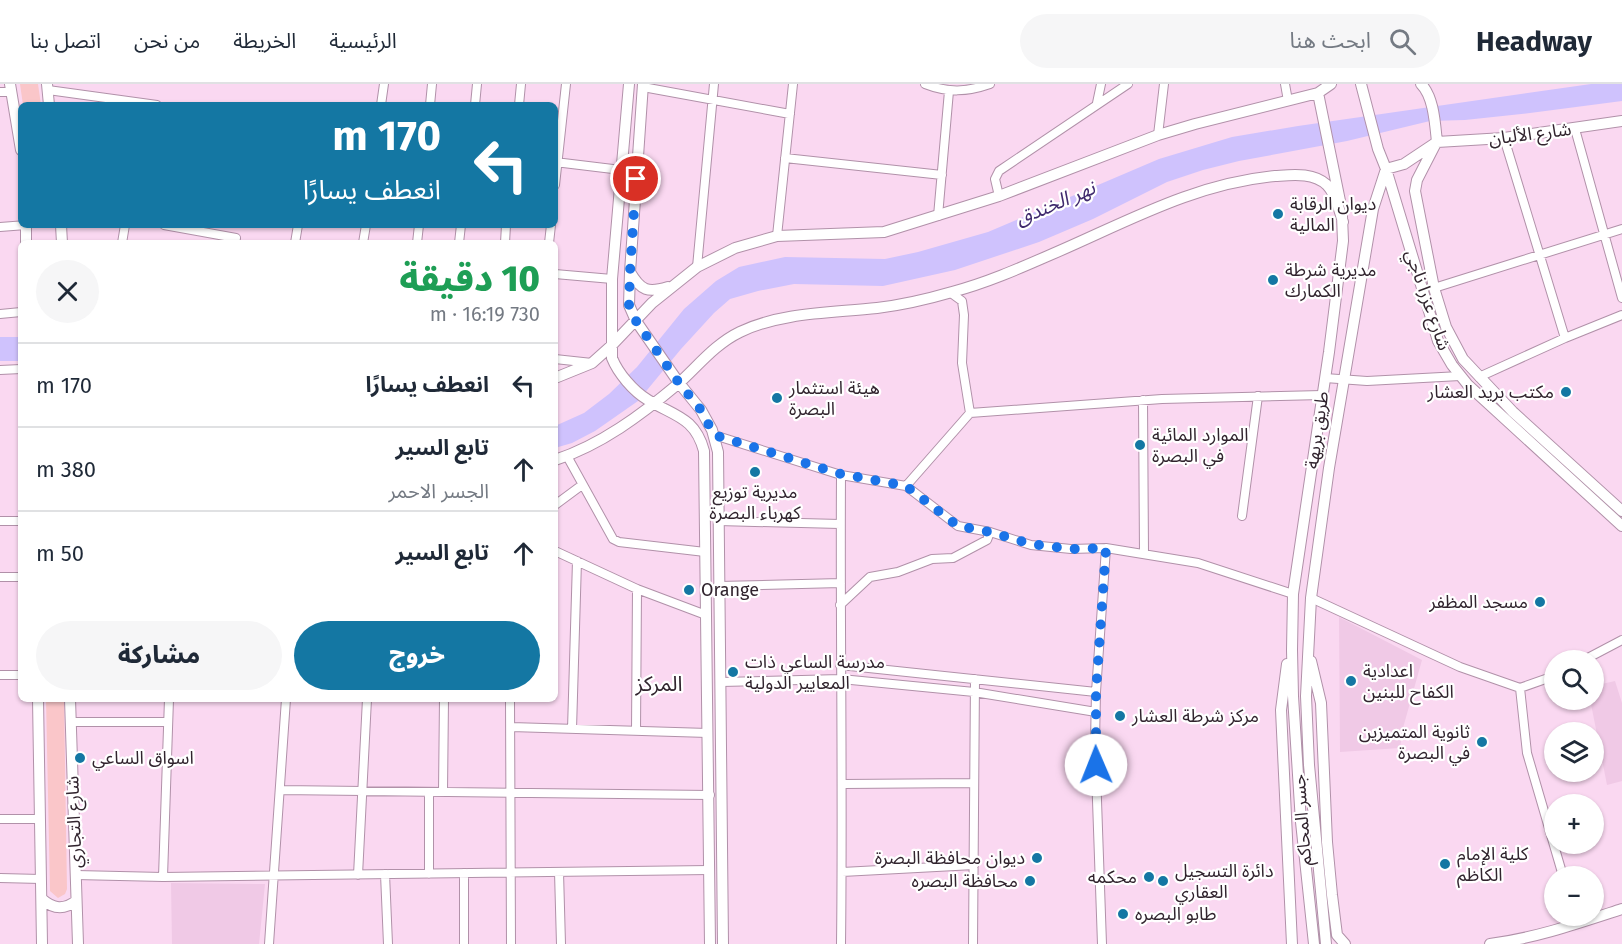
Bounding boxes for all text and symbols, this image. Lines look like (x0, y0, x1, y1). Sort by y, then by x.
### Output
search box (1020, 14, 1440, 68)
icon: search (1386, 25, 1419, 58)
text: Headway (1476, 25, 1592, 58)
text: ابحث هنا (1289, 27, 1371, 54)
text: اتصل بنا (30, 28, 101, 54)
text: من نحن (134, 28, 200, 54)
text: الخريطة (233, 28, 296, 54)
text: الرئيسية (329, 28, 397, 54)
text: 170 m (332, 111, 441, 161)
street label: شارع الألبان (1487, 118, 1573, 153)
icon: left (462, 126, 540, 204)
pin (610, 153, 661, 204)
icon: arrive (619, 162, 652, 195)
text: انعطف يسارًا (303, 174, 441, 206)
water label: نهر الخندق (1012, 175, 1100, 231)
place label: ديوان الرقابة المالية (1290, 193, 1376, 236)
marker: ديوان الرقابة المالية (1271, 207, 1285, 221)
street label: شارع عزرا ناجي (1398, 247, 1456, 354)
text: 10 دقيقة (399, 257, 540, 301)
place label: مديرية شرطة الكمارك (1285, 259, 1377, 302)
button: close (36, 260, 99, 323)
marker: مديرية شرطة الكمارك (1266, 273, 1280, 287)
text: 730 m · 16:19 (430, 302, 540, 326)
icon: left (507, 369, 540, 402)
text: انعطف يسارًا (366, 371, 489, 398)
text: 170 m (36, 372, 92, 399)
place label: هيئة استثمار البصرة (788, 377, 880, 420)
place label: مكتب بريد العشار (1427, 381, 1554, 403)
marker: مكتب بريد العشار (1559, 385, 1573, 399)
street label: طريق بريهة (1301, 390, 1333, 470)
marker: هيئة استثمار البصرة (770, 391, 784, 405)
place label: الموارد المائية في البصرة (1152, 424, 1248, 469)
text: تابع السير (396, 434, 489, 461)
marker: الموارد المائية في البصرة (1133, 438, 1147, 452)
icon: ahead (507, 453, 540, 486)
text: 380 m (36, 456, 96, 483)
marker: مديرية توزيع كهرباء البصرة (748, 465, 762, 479)
text: الجسر الاحمر (388, 479, 489, 503)
place label: مديرية توزيع كهرباء البصرة (709, 481, 801, 524)
icon: ahead (507, 537, 540, 570)
text: تابع السير (396, 539, 489, 566)
text: 50 m (36, 540, 84, 567)
place label: Orange (701, 579, 759, 601)
marker: Orange (682, 583, 696, 597)
place label: مسجد المظفر (1428, 591, 1528, 613)
marker: مسجد المظفر (1533, 595, 1547, 609)
button: مشاركة (36, 621, 282, 690)
button: خروج (294, 621, 540, 690)
map controls (1544, 650, 1604, 926)
button: search (1544, 650, 1604, 710)
place label: مدرسة الساعي ذات المعايير الدولية (745, 651, 885, 694)
place label: اعدادية الكفاح للبنين (1363, 660, 1454, 705)
marker: مدرسة الساعي ذات المعايير الدولية (726, 665, 740, 679)
district label: المركز (634, 671, 683, 697)
marker: اعدادية الكفاح للبنين (1344, 674, 1358, 688)
place label: مركز شرطة العشار (1131, 705, 1259, 727)
marker: مركز شرطة العشار (1113, 709, 1127, 723)
place label: ثانوية المتميزين في البصرة (1359, 721, 1470, 766)
button: layers (1544, 722, 1604, 782)
position arrow (1064, 733, 1128, 797)
marker: ثانوية المتميزين في البصرة (1475, 735, 1489, 749)
place label: اسواق الساعي (92, 747, 194, 771)
marker: اسواق الساعي (73, 751, 87, 765)
street label: جسر المحاكم (1288, 774, 1318, 866)
street label: شارع التجاري (61, 775, 90, 869)
button: + (1544, 794, 1604, 854)
place label: كلية الإمام الكاظم (1457, 843, 1529, 888)
place label: ديوان محافظة البصرة (875, 847, 1025, 869)
marker: ديوان محافظة البصرة (1030, 851, 1044, 865)
marker: كلية الإمام الكاظم (1438, 857, 1452, 871)
place label: دائرة التسجيل العقاري (1175, 860, 1273, 905)
place label: محكمه (1088, 866, 1137, 888)
button: − (1544, 866, 1604, 926)
place label: محافظة البصره (912, 870, 1018, 892)
marker: محكمه (1142, 870, 1156, 884)
marker: محافظة البصره (1023, 874, 1037, 888)
marker: دائرة التسجيل العقاري (1156, 874, 1170, 888)
place label: طابو البصره (1135, 903, 1216, 925)
marker: طابو البصره (1116, 907, 1130, 921)

